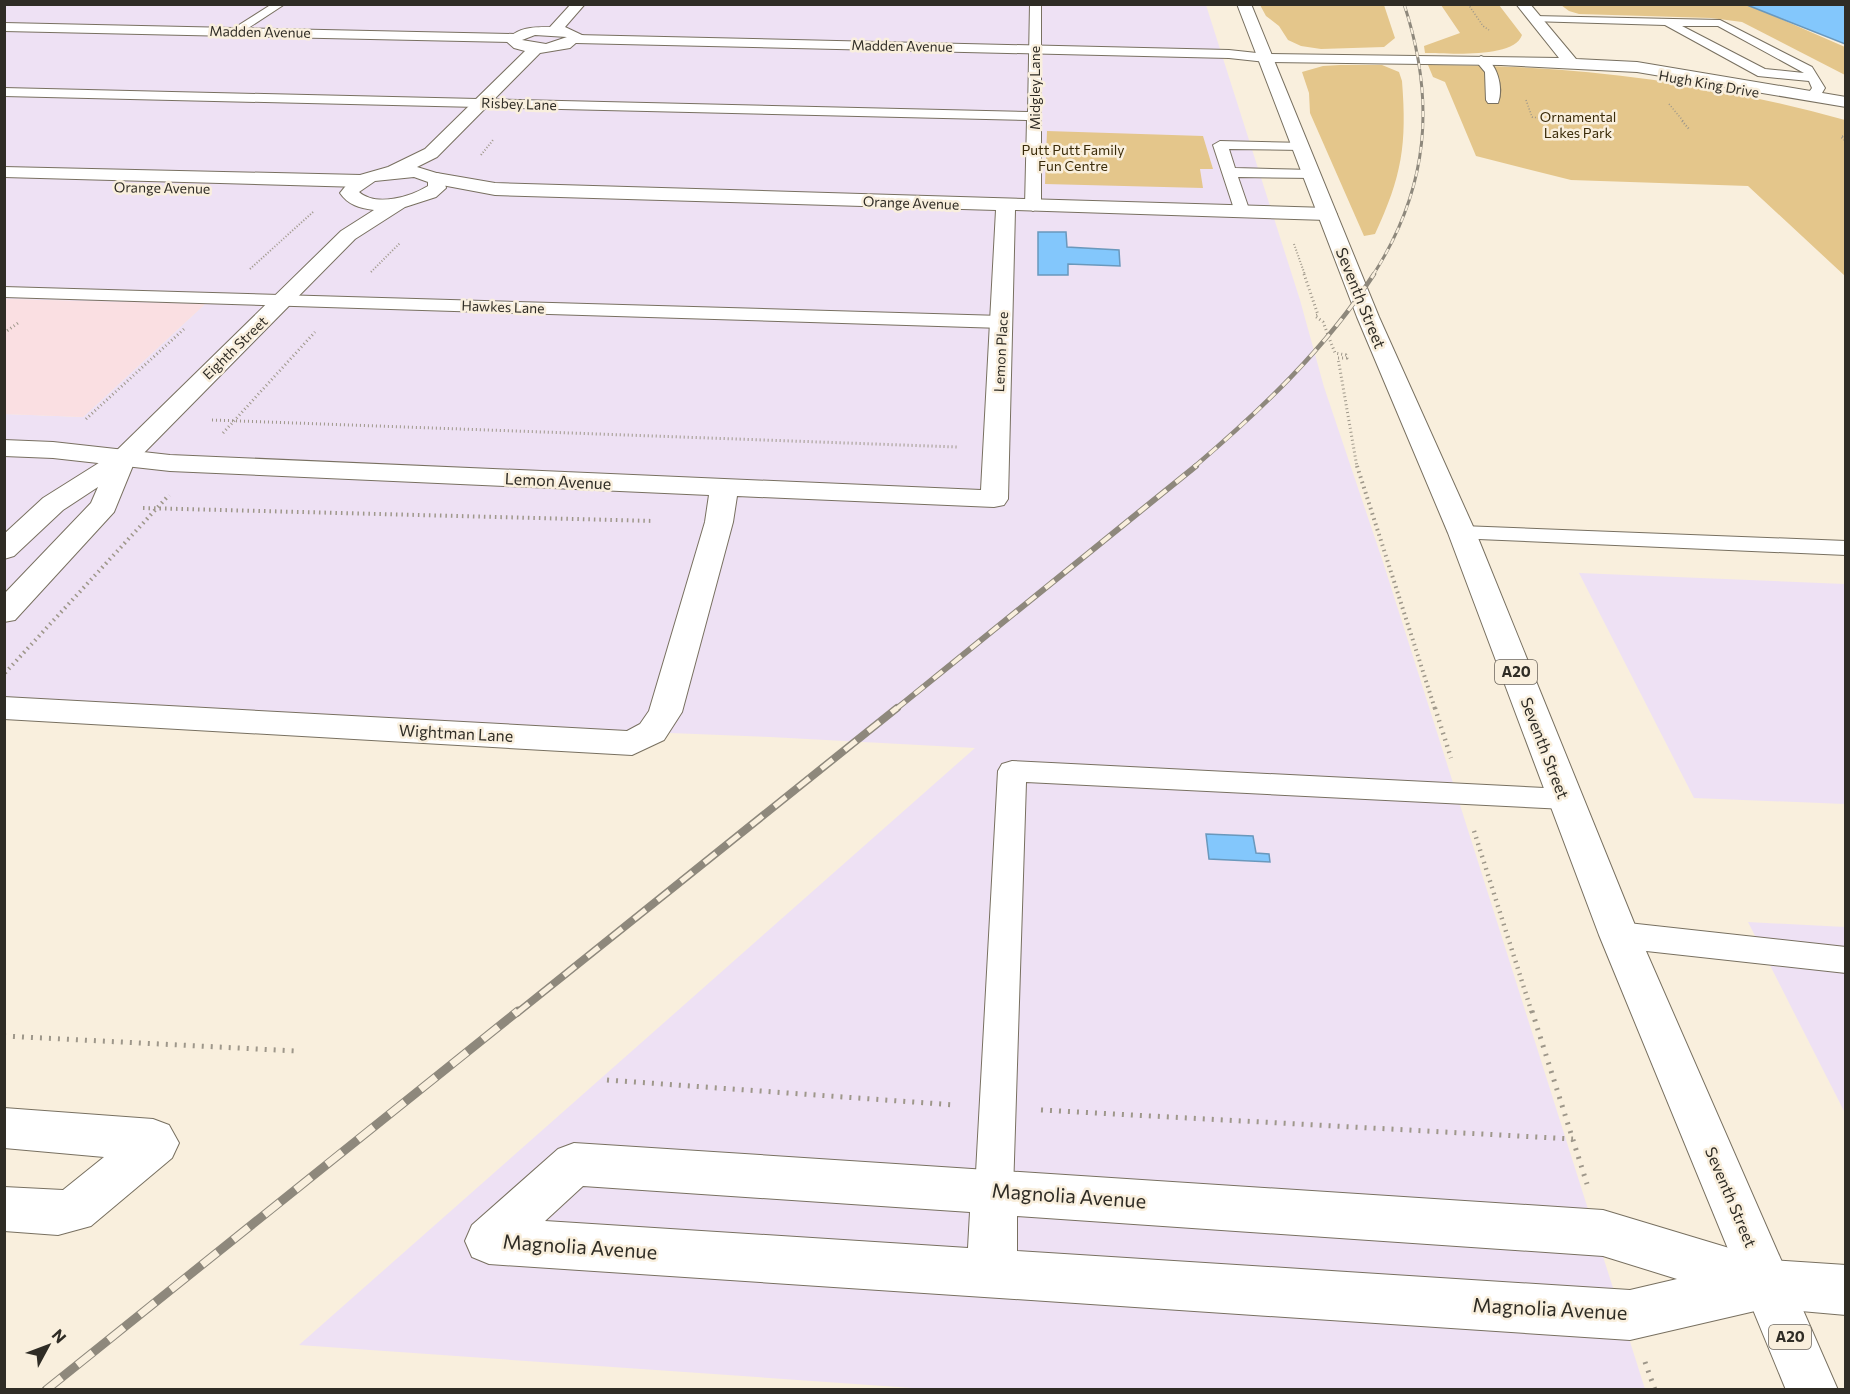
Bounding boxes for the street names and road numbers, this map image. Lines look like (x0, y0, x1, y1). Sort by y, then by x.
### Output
street label: Madden Avenue (209, 22, 311, 41)
street label: Madden Avenue (851, 36, 953, 55)
street label: Midgley Lane (1026, 46, 1043, 130)
street label: Hugh King Drive (1658, 66, 1761, 101)
street label: Risbey Lane (481, 94, 557, 113)
street label: Orange Avenue (114, 178, 210, 197)
street label: Orange Avenue (863, 192, 959, 213)
street label: Seventh Street (1333, 245, 1391, 351)
street label: Hawkes Lane (461, 297, 545, 316)
street label: Lemon Place (990, 311, 1011, 393)
street label: Eighth Street (199, 312, 271, 383)
street label: Lemon Avenue (504, 468, 612, 493)
road number: A20 (1495, 660, 1537, 684)
street label: Seventh Street (1517, 694, 1574, 802)
street label: Wightman Lane (398, 720, 514, 745)
street label: Seventh Street (1702, 1144, 1761, 1250)
street label: Magnolia Avenue (991, 1178, 1147, 1212)
street label: Magnolia Avenue (502, 1229, 658, 1263)
street label: Magnolia Avenue (1472, 1292, 1628, 1324)
road number: A20 (1769, 1325, 1811, 1349)

